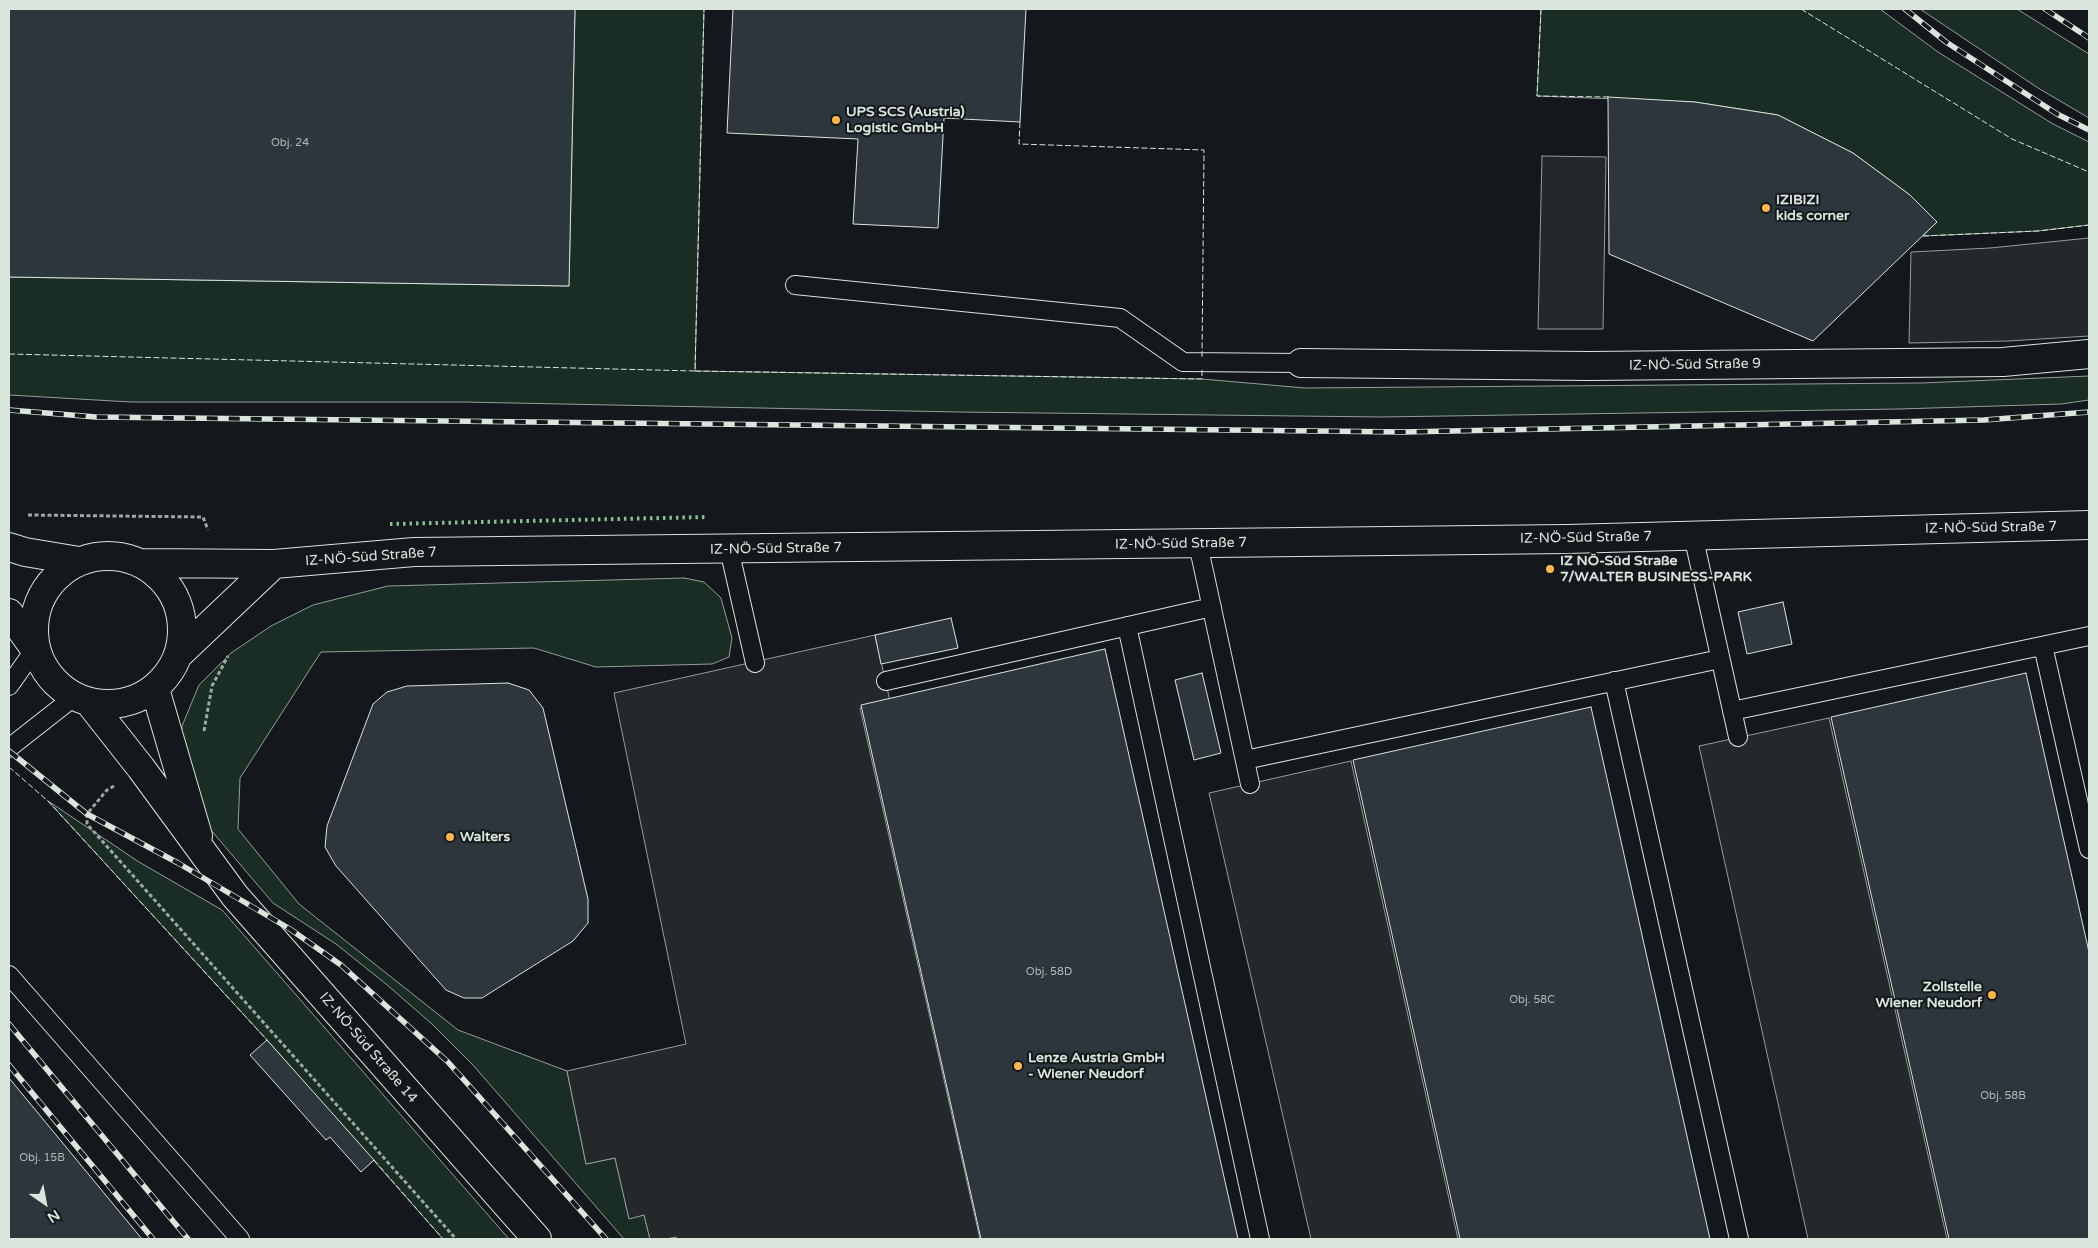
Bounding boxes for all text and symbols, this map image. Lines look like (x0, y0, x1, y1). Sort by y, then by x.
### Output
place label: UPS SCS (Austria) Logistic GmbH (846, 104, 965, 136)
marker: UPS SCS (Austria) Logistic GmbH (830, 114, 842, 126)
house number: Obj. 24 (271, 136, 309, 150)
place label: IZIBIZI kids corner (1776, 192, 1849, 224)
marker: IZIBIZI kids corner (1760, 202, 1772, 214)
street label: IZ-NÖ-Süd Straße 9 (1629, 355, 1761, 375)
street label: IZ-NÖ-Süd Straße 7 (1925, 518, 2057, 538)
street label: IZ-NÖ-Süd Straße 7 (1520, 528, 1652, 548)
street label: IZ-NÖ-Süd Straße 7 (1115, 534, 1247, 554)
street label: IZ-NÖ-Süd Straße 7 (710, 539, 842, 559)
street label: IZ-NÖ-Süd Straße 7 (305, 544, 437, 570)
place label: IZ NÖ-Süd Straße 7/WALTER BUSINESS-PARK (1560, 553, 1752, 586)
marker: IZ NÖ-Süd Straße 7/WALTER BUSINESS-PARK (1544, 563, 1556, 575)
place label: Walters (460, 829, 510, 845)
marker: Walters (444, 831, 456, 843)
house number: Obj. 58D (1026, 965, 1072, 979)
place label: Zollstelle Wiener Neudorf (1876, 979, 1982, 1012)
street label: IZ-NÖ-Süd Straße 14 (315, 989, 421, 1107)
marker: Zollstelle Wiener Neudorf (1986, 989, 1998, 1001)
house number: Obj. 58C (1509, 993, 1555, 1007)
place label: Lenze Austria GmbH - Wiener Neudorf (1028, 1050, 1165, 1082)
marker: Lenze Austria GmbH - Wiener Neudorf (1012, 1060, 1024, 1072)
house number: Obj. 58B (1980, 1089, 2026, 1103)
house number: Obj. 15B (19, 1151, 65, 1165)
north arrow (20, 1178, 70, 1228)
text: N (44, 1206, 63, 1226)

